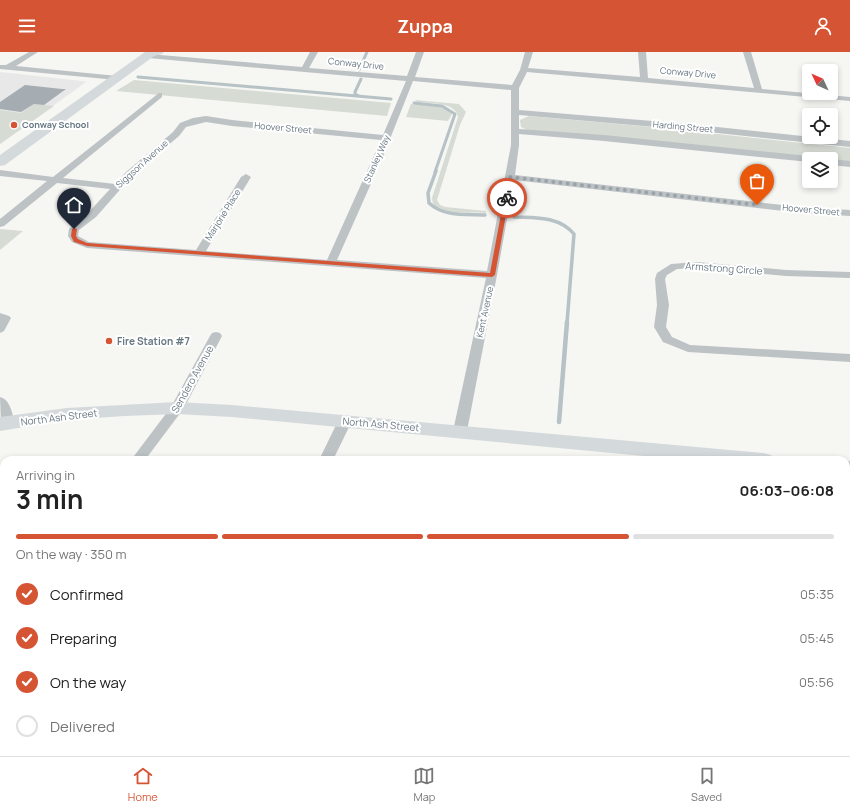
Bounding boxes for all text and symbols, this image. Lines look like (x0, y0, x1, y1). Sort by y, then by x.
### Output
text: Zuppa (397, 14, 453, 38)
icon: menu (16, 15, 38, 37)
icon: person (812, 15, 834, 37)
street label: Conway Drive (327, 54, 385, 73)
street label: Conway Drive (660, 64, 717, 81)
north arrow (802, 64, 838, 100)
map controls (802, 64, 838, 188)
button: locate (802, 108, 838, 144)
street label: Harding Street (652, 117, 714, 136)
place label: Conway School (22, 118, 89, 131)
street label: Hoover Street (254, 119, 313, 137)
marker: Conway School (9, 120, 19, 130)
street label: Stanley Way (360, 133, 393, 185)
street label: Siggson Avenue (113, 137, 171, 191)
button: layers (802, 152, 838, 188)
pin (740, 164, 774, 205)
icon: bag (746, 170, 768, 192)
courier (487, 178, 527, 218)
street label: Marjorie Place (202, 187, 244, 243)
icon: bike (496, 187, 518, 209)
pin (57, 188, 91, 229)
icon: home (63, 194, 85, 216)
street label: Hoover Street (782, 201, 841, 219)
street label: Armstrong Circle (685, 258, 763, 278)
street label: Kent Avenue (473, 285, 496, 339)
place label: Fire Station #7 (117, 334, 190, 348)
marker: Fire Station #7 (104, 336, 114, 346)
street label: Sendero Avenue (168, 343, 216, 415)
street label: North Ash Street (20, 405, 98, 429)
street label: North Ash Street (342, 414, 420, 434)
text: Arriving in (16, 466, 75, 484)
text: 06:03–06:08 (740, 480, 834, 501)
text: 3 min (16, 481, 83, 517)
text: On the way · 350 m (16, 545, 127, 563)
icon: check (16, 583, 38, 605)
text: Confirmed (50, 584, 123, 605)
text: 05:35 (800, 585, 834, 603)
icon: check (16, 627, 38, 649)
text: Preparing (50, 628, 117, 649)
text: 05:45 (800, 629, 834, 647)
icon: check (16, 671, 38, 693)
text: On the way (50, 672, 126, 693)
text: 05:56 (799, 673, 834, 691)
text: Delivered (50, 716, 115, 737)
tab: Home (128, 765, 158, 804)
tab: Map (413, 765, 435, 804)
tab: Saved (691, 765, 722, 804)

